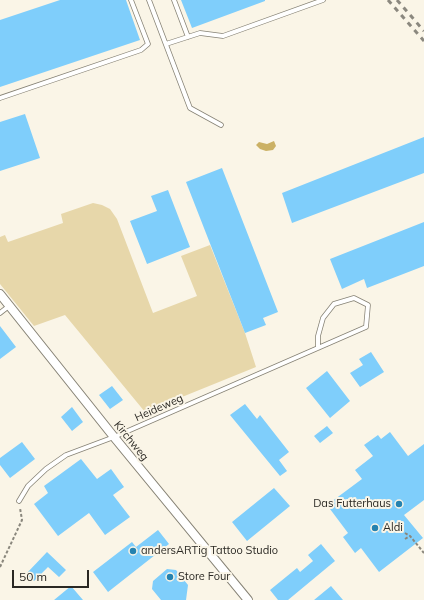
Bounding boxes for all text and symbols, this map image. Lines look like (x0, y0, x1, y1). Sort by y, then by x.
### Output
street label: Heideweg (133, 391, 185, 425)
street label: Kirchweg (111, 418, 151, 464)
place label: Das Futterhaus (313, 497, 391, 511)
marker: Das Futterhaus (394, 499, 404, 509)
place label: Aldi (383, 521, 403, 535)
marker: Aldi (370, 523, 380, 533)
place label: andersARTig Tattoo Studio (141, 544, 278, 558)
marker: andersARTig Tattoo Studio (128, 546, 138, 556)
scale bar (14, 562, 91, 588)
text: 50 m (19, 569, 47, 584)
place label: Store Four (178, 570, 230, 584)
marker: Store Four (165, 572, 175, 582)

